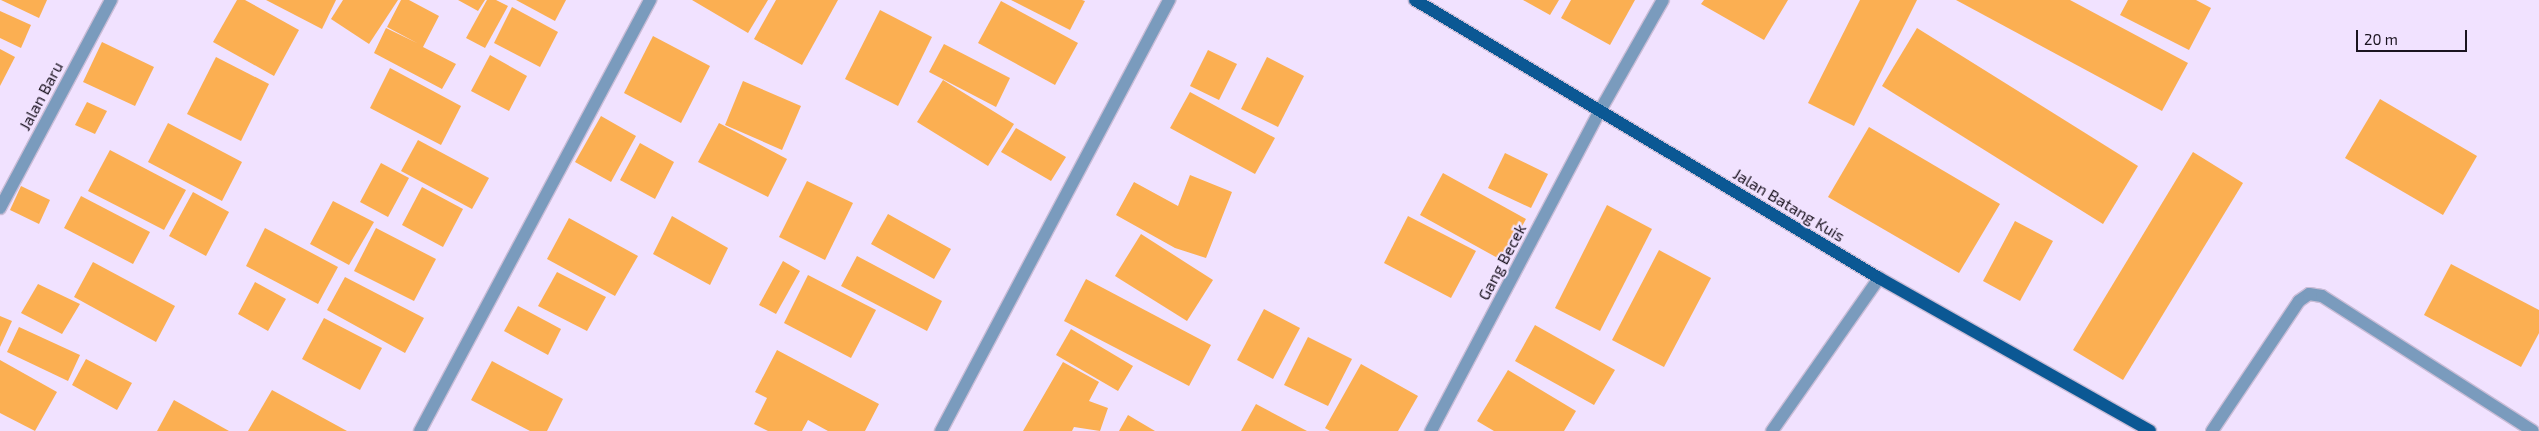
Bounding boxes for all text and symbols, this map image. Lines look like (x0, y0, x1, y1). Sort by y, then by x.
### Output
scale bar (2359, 20, 2470, 52)
text: 20 m (2364, 30, 2398, 48)
street label: Jalan Baru (15, 58, 67, 134)
street label: Jalan Batang Kuis (1730, 164, 1848, 246)
street label: Gang Becek (1474, 221, 1530, 303)

